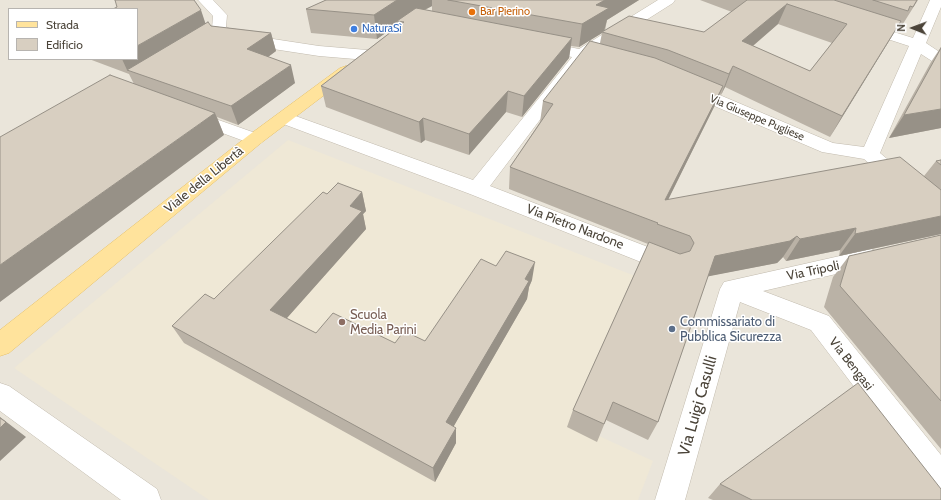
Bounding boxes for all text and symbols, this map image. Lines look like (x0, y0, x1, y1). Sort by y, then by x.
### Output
place label: Bar Pierino (480, 5, 530, 19)
marker: Bar Pierino (467, 7, 477, 17)
legend (8, 8, 138, 60)
north arrow (893, 8, 933, 48)
text: Strada (46, 17, 79, 32)
place label: NaturaSì (362, 22, 402, 36)
marker: NaturaSì (349, 24, 359, 34)
text: N (894, 24, 908, 32)
text: Edificio (46, 37, 83, 52)
street label: Via Giuseppe Pugliese (708, 92, 806, 144)
street label: Viale della Libertà (161, 143, 247, 217)
street label: Via Pietro Nardone (524, 201, 626, 253)
street label: Via Tripoli (785, 258, 841, 284)
place label: Scuola Media Parini (350, 307, 417, 338)
place label: Commissariato di Pubblica Sicurezza (680, 314, 782, 345)
marker: Scuola Media Parini (337, 317, 347, 327)
marker: Commissariato di Pubblica Sicurezza (667, 324, 677, 334)
street label: Via Bengasi (825, 334, 877, 394)
street label: Via Luigi Casulli (674, 354, 722, 458)

